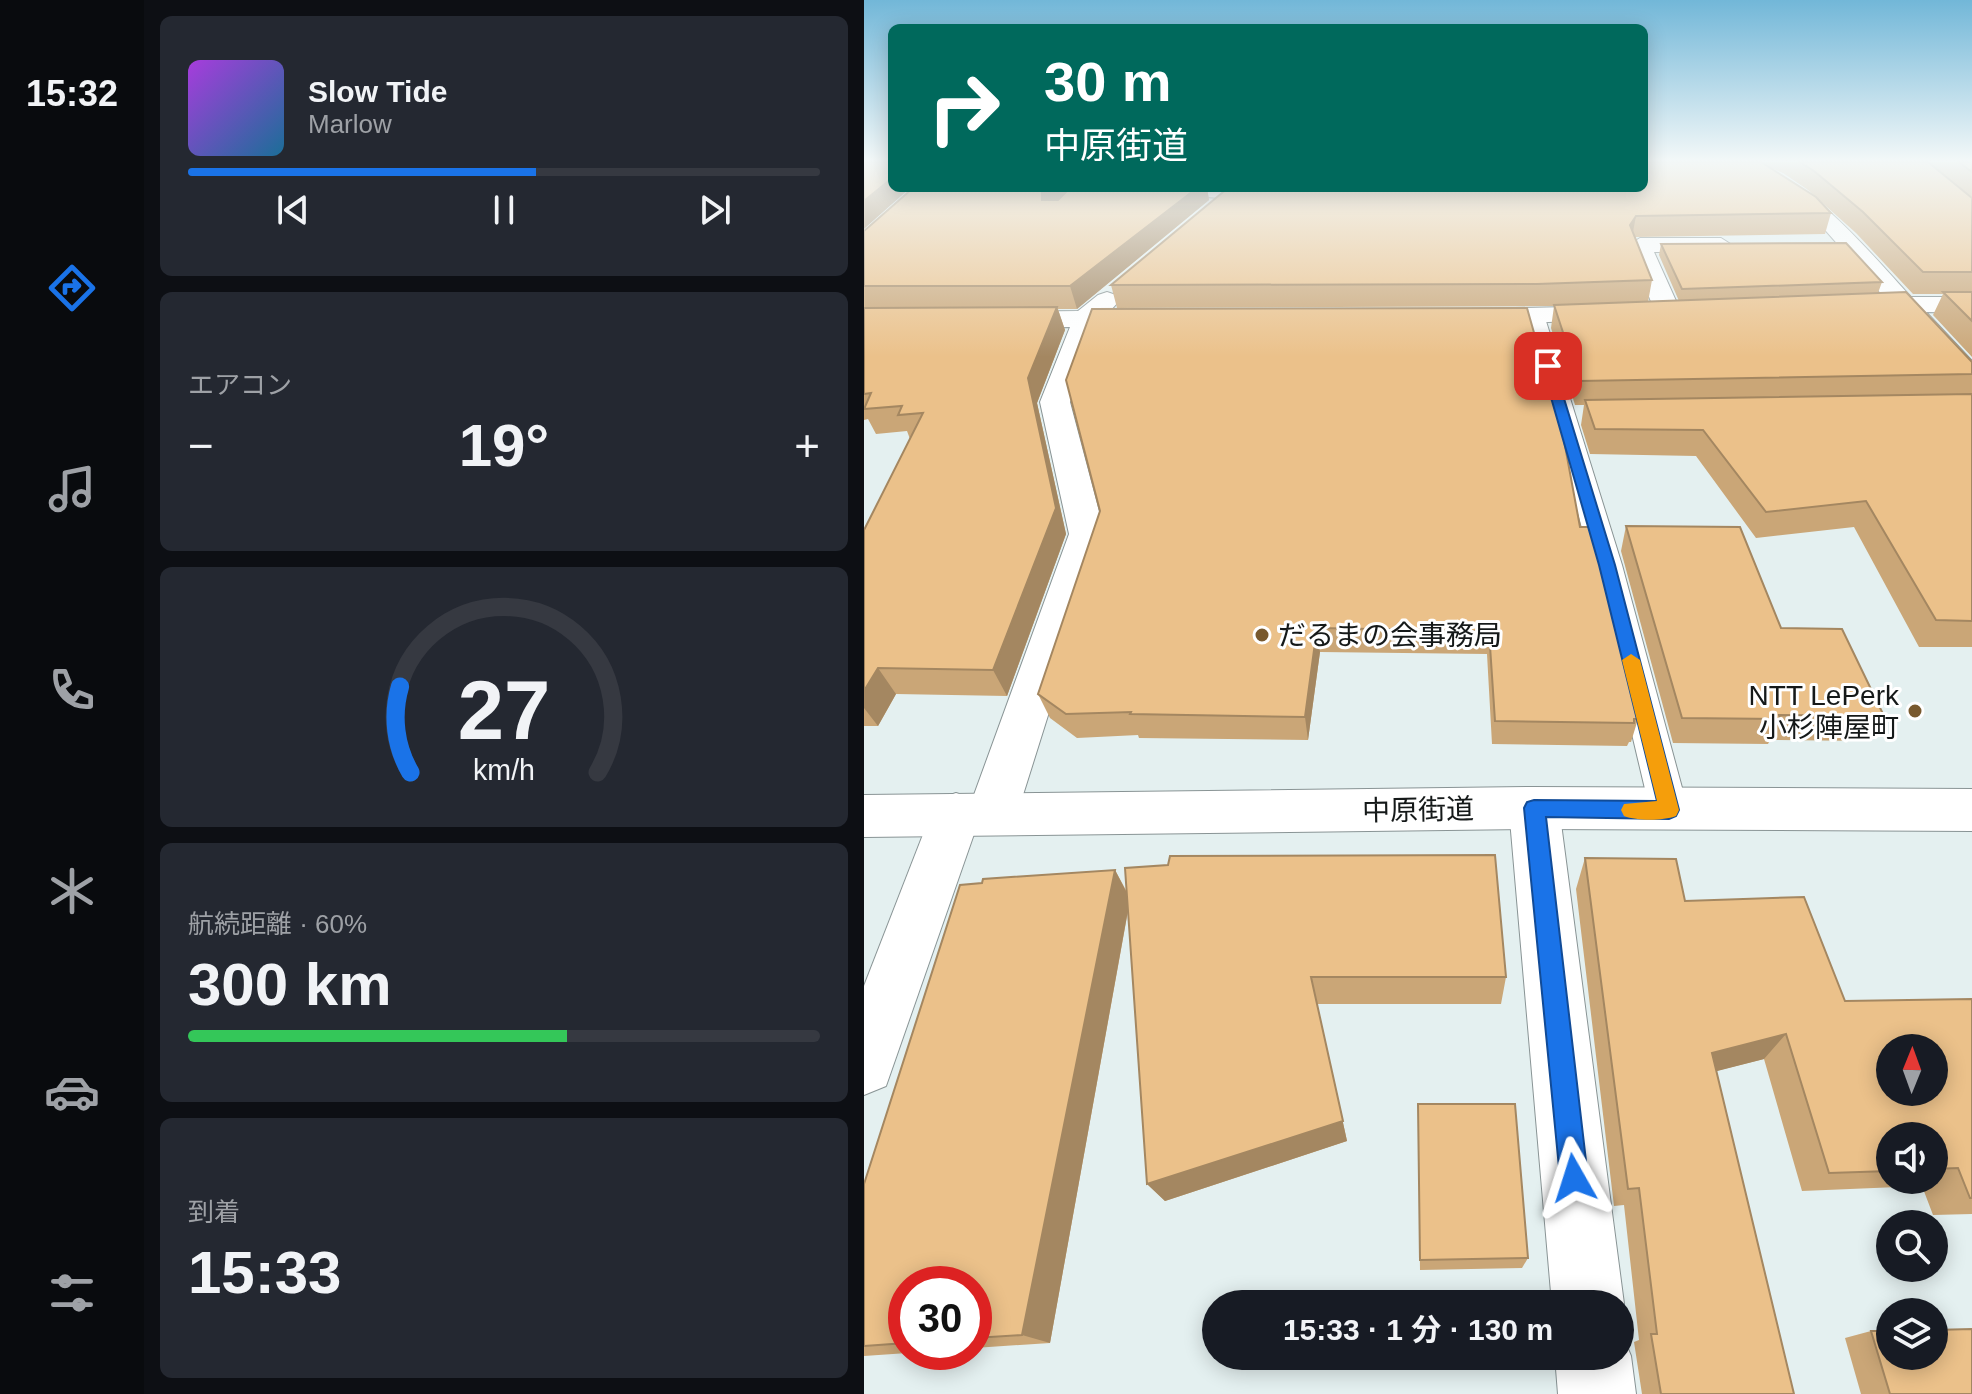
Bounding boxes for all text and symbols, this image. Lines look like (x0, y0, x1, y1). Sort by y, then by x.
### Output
text: 30 m (1044, 50, 1172, 113)
icon: right (912, 56, 1016, 160)
text: 15:32 (26, 73, 118, 114)
text: Slow Tide (308, 75, 447, 108)
text: Marlow (308, 109, 392, 139)
text: 中原街道 (1044, 125, 1188, 166)
icon: previous (271, 188, 315, 232)
icon: pause (482, 188, 526, 232)
icon: next (693, 188, 737, 232)
icon: directions (44, 260, 100, 316)
pin (1514, 332, 1582, 400)
icon: arrive (1526, 344, 1570, 388)
text: エアコン (188, 370, 292, 400)
text: 19° (459, 412, 549, 479)
text: − (188, 421, 214, 470)
text: + (794, 421, 820, 470)
icon: music (44, 461, 100, 517)
place label: だるまの会事務局 (1278, 620, 1502, 651)
marker: だるまの会事務局 (1253, 626, 1271, 644)
icon: phone (44, 662, 100, 718)
text: 27 (458, 664, 550, 757)
place label: NTT LePerk 小杉陣屋町 (1749, 680, 1900, 743)
marker: NTT LePerk 小杉陣屋町 (1906, 702, 1924, 720)
text: km/h (473, 754, 535, 786)
street label: 中原街道 (1362, 794, 1474, 826)
icon: climate (44, 863, 100, 919)
text: 航続距離 · 60% (188, 909, 367, 939)
text: 300 km (188, 951, 392, 1018)
north arrow (1876, 1034, 1948, 1106)
map controls (1876, 1034, 1948, 1370)
icon: car (44, 1064, 100, 1120)
button: sound (1876, 1122, 1948, 1194)
position arrow (1532, 1136, 1616, 1220)
text: 到着 (188, 1197, 240, 1227)
button: search (1876, 1210, 1948, 1282)
text: 15:33 (188, 1239, 341, 1306)
icon: filters (44, 1265, 100, 1321)
speed limit sign: 30 (888, 1266, 992, 1370)
button: layers (1876, 1298, 1948, 1370)
text: 15:33 · 1 分 · 130 m (1283, 1313, 1553, 1346)

